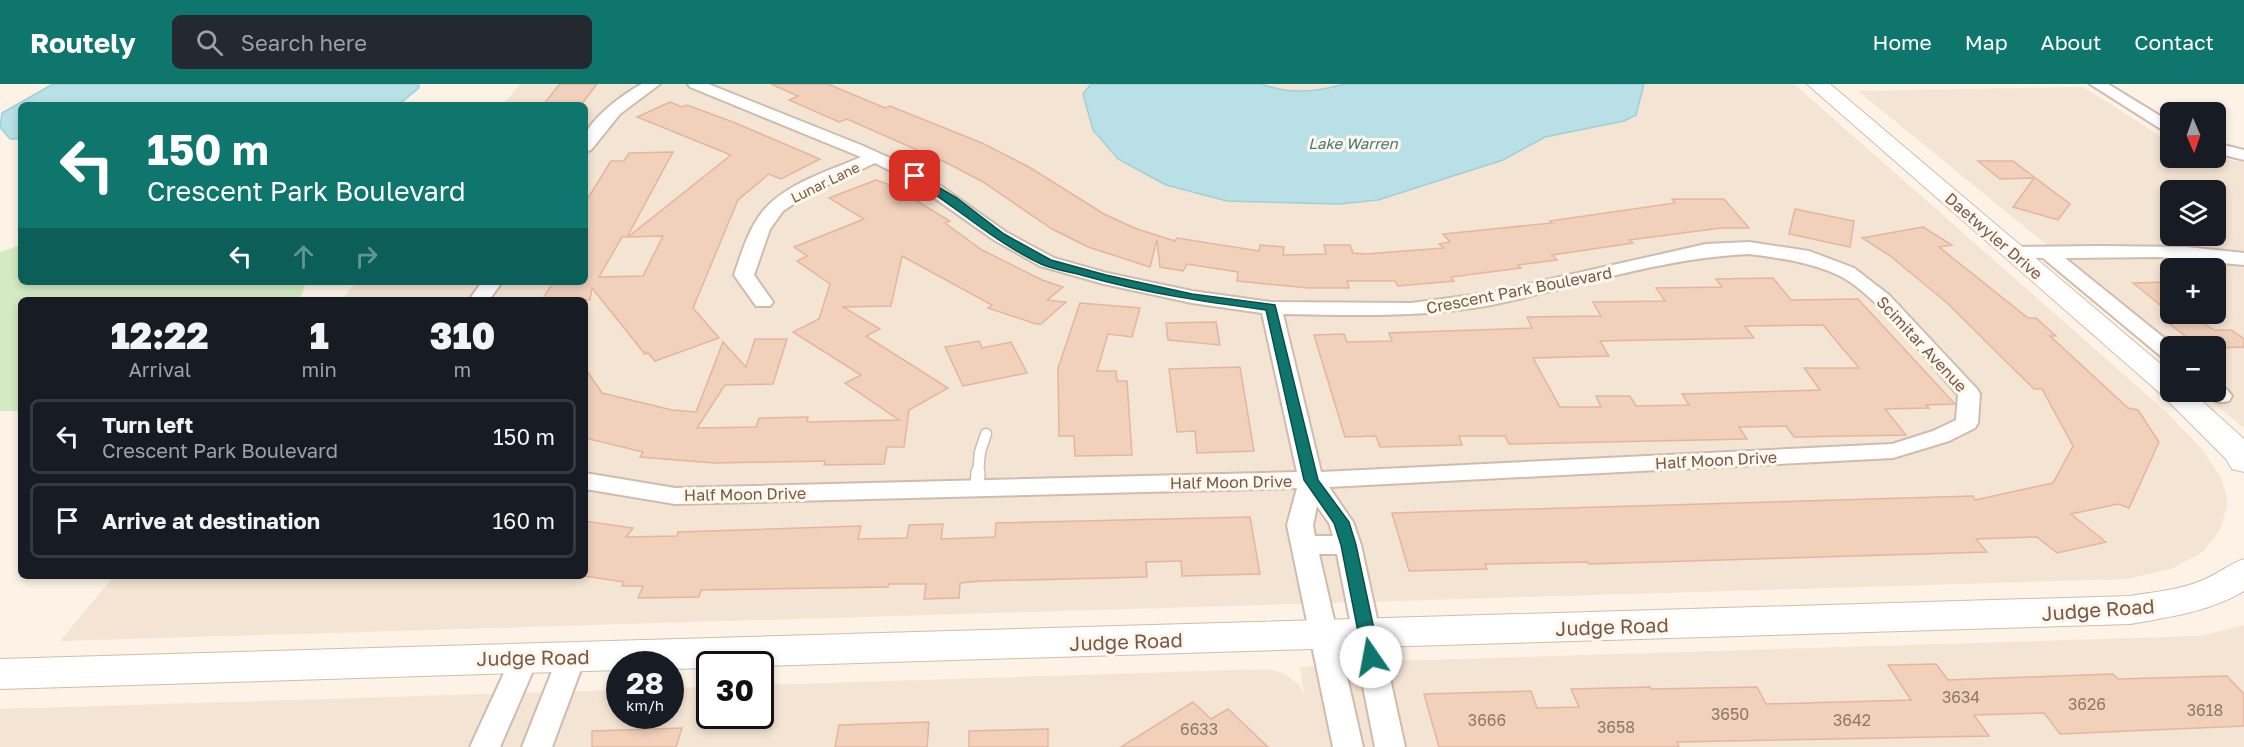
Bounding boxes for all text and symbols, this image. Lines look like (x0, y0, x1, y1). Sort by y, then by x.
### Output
search box (172, 15, 592, 69)
text: Routely (30, 26, 136, 59)
icon: search (193, 26, 226, 59)
text: Search here (241, 29, 367, 56)
text: Home (1872, 29, 1932, 55)
text: Map (1965, 29, 2008, 55)
text: About (2041, 29, 2101, 55)
text: Contact (2134, 29, 2214, 55)
north arrow (2160, 102, 2226, 168)
map controls (2160, 102, 2226, 402)
text: 150 m (147, 124, 269, 174)
icon: left (48, 126, 126, 204)
water label: Lake Warren (1308, 134, 1399, 152)
pin (889, 150, 940, 201)
street label: Lunar Lane (788, 158, 862, 206)
icon: arrive (898, 159, 931, 192)
text: Crescent Park Boulevard (147, 175, 466, 207)
button: layers (2160, 180, 2226, 246)
street label: Daetwyler Drive (1941, 188, 2047, 284)
icon: left (224, 240, 257, 273)
icon: ahead (287, 240, 320, 273)
icon: right (350, 240, 383, 273)
button: + (2160, 258, 2226, 324)
street label: Crescent Park Boulevard (1424, 262, 1614, 318)
street label: Scimitar Avenue (1872, 292, 1972, 396)
text: 12:22 (111, 314, 209, 357)
text: 1 (310, 314, 329, 357)
text: 310 (430, 314, 495, 357)
button: − (2160, 336, 2226, 402)
text: Arrival (128, 357, 191, 381)
text: min (302, 357, 337, 381)
text: m (454, 357, 471, 381)
text: Turn left (102, 411, 193, 438)
icon: left (51, 420, 84, 453)
text: 150 m (493, 423, 555, 450)
text: Crescent Park Boulevard (102, 438, 338, 462)
street label: Half Moon Drive (1654, 447, 1778, 473)
street label: Half Moon Drive (1170, 471, 1292, 493)
street label: Half Moon Drive (684, 483, 806, 505)
icon: arrive (51, 504, 84, 537)
text: Arrive at destination (102, 507, 320, 534)
text: 160 m (492, 507, 555, 534)
street label: Judge Road (2041, 593, 2155, 625)
street label: Judge Road (1555, 612, 1669, 640)
position arrow (1339, 625, 1403, 689)
street label: Judge Road (1069, 627, 1183, 655)
street label: Judge Road (476, 644, 590, 670)
speed limit sign: 30 (696, 651, 774, 729)
text: 28 (626, 665, 664, 701)
house number: 3634 (1942, 687, 1980, 707)
house number: 3626 (2068, 694, 2106, 714)
text: km/h (626, 696, 664, 714)
house number: 3618 (2187, 700, 2223, 720)
house number: 3650 (1711, 704, 1749, 724)
house number: 3666 (1468, 710, 1506, 730)
house number: 3642 (1833, 710, 1871, 730)
house number: 3658 (1597, 717, 1635, 737)
house number: 6633 (1180, 719, 1218, 739)

